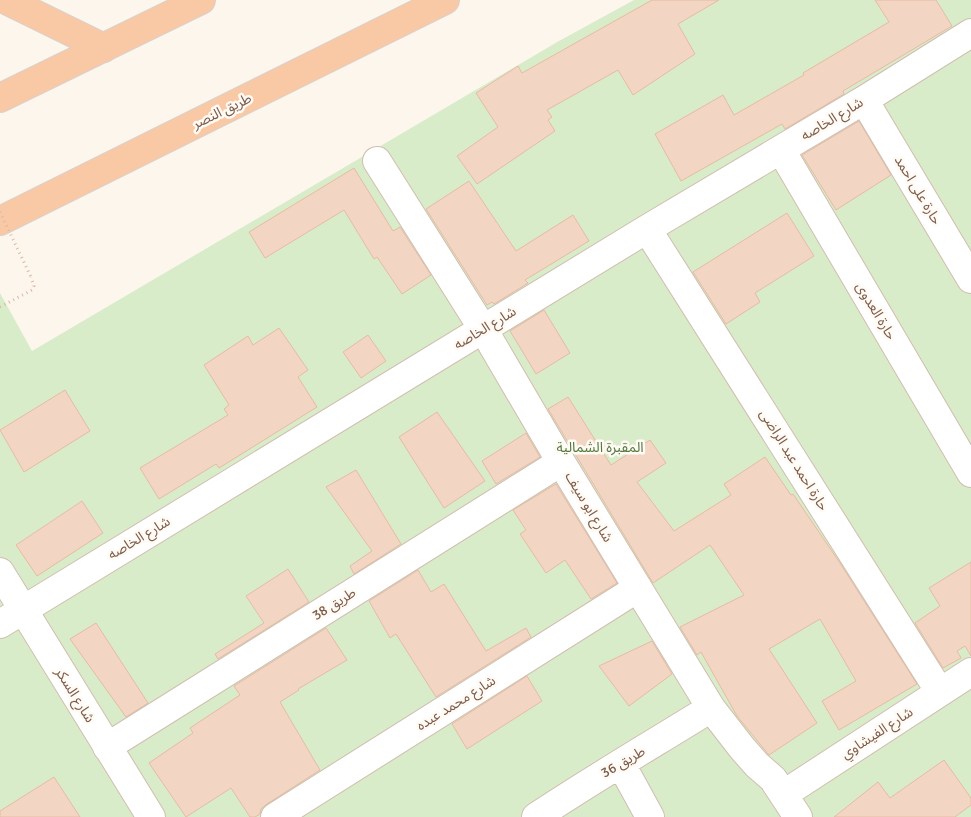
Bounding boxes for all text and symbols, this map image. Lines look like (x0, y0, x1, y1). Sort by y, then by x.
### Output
street label: طريق النصر (189, 89, 255, 134)
street label: شارع الخاصه (798, 94, 867, 146)
street label: حارة على احمد (891, 152, 945, 228)
street label: حارة العدوى (852, 279, 900, 343)
street label: شارع الخاصه (451, 303, 520, 355)
street label: حارة احمد عبد الراضى (756, 406, 832, 514)
park label: المقبرة الشمالية (556, 439, 644, 456)
street label: شارع ابو سيف (560, 469, 617, 546)
street label: شارع الخاصه (105, 513, 174, 565)
street label: طريق 38 (309, 584, 360, 625)
street label: شارع السكر (49, 663, 99, 727)
street label: شارع محمد عبده (413, 672, 500, 736)
street label: شارع الفيشاوي (838, 703, 917, 764)
street label: طريق 36 (598, 743, 649, 782)

